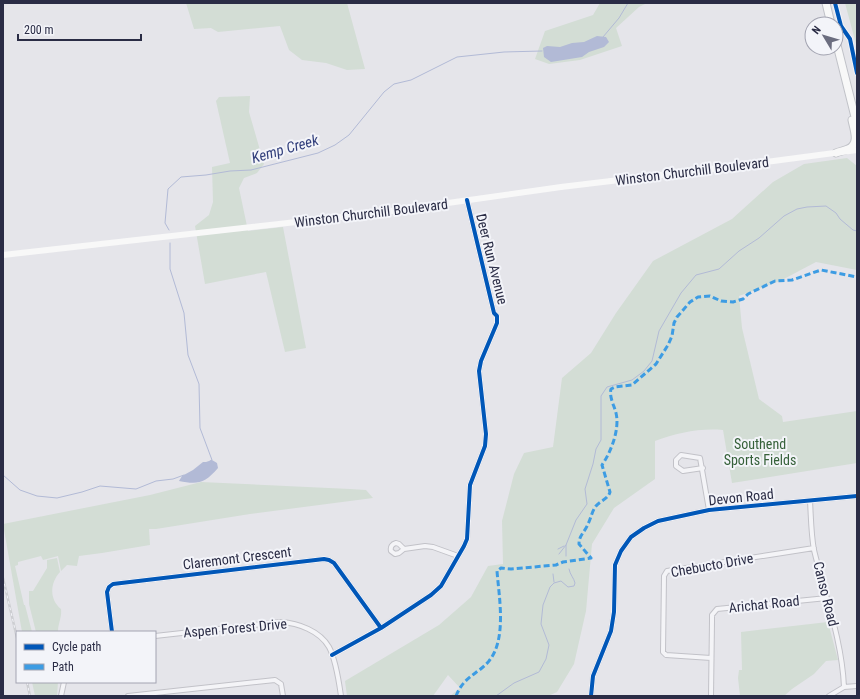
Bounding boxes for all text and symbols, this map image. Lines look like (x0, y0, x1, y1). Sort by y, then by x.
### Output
scale bar (18, 16, 141, 42)
north arrow (804, 16, 844, 56)
text: 200 m (24, 23, 54, 37)
text: N (809, 23, 824, 37)
water label: Kemp Creek (249, 131, 321, 167)
street label: Winston Churchill Boulevard (614, 154, 770, 188)
street label: Winston Churchill Boulevard (293, 196, 449, 230)
street label: Deer Run Avenue (473, 212, 511, 307)
park label: Southend Sports Fields (724, 436, 796, 468)
street label: Devon Road (708, 486, 774, 508)
street label: Claremont Crescent (182, 543, 292, 573)
street label: Chebucto Drive (669, 550, 755, 580)
street label: Canso Road (810, 560, 842, 628)
street label: Arichat Road (728, 592, 800, 616)
street label: Aspen Forest Drive (183, 615, 288, 640)
legend (16, 631, 156, 683)
text: Cycle path (52, 640, 102, 654)
text: Path (52, 660, 74, 674)

